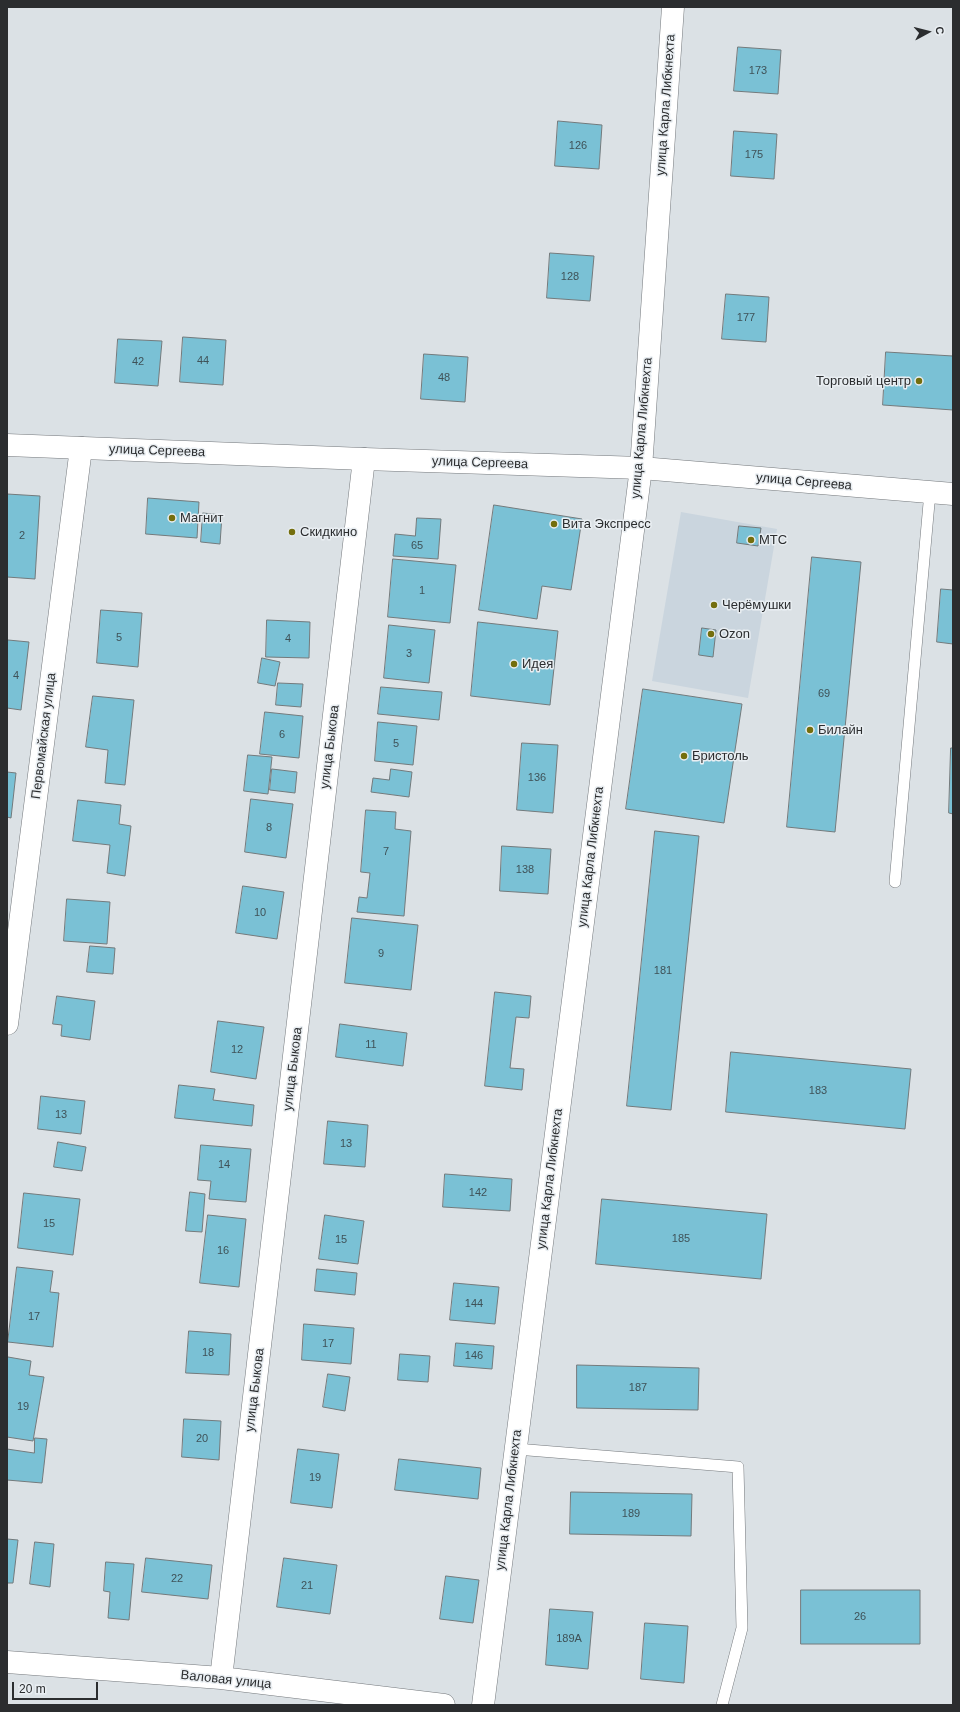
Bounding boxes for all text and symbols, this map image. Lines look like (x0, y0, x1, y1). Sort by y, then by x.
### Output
north arrow (908, 12, 948, 52)
text: С (933, 26, 946, 35)
street label: улица Карла Либкнехта (653, 34, 679, 176)
house number: 173 (749, 64, 767, 78)
house number: 126 (569, 139, 587, 153)
house number: 175 (745, 148, 763, 162)
house number: 128 (561, 270, 579, 284)
house number: 177 (737, 311, 755, 325)
house number: 44 (197, 354, 209, 368)
house number: 42 (132, 355, 144, 369)
street label: улица Карла Либкнехта (628, 357, 656, 499)
house number: 48 (438, 371, 450, 385)
place label: Торговый центр (816, 373, 911, 389)
marker: Торговый центр (914, 376, 924, 386)
street label: улица Сергеева (109, 442, 205, 460)
street label: улица Сергеева (432, 454, 528, 472)
street label: улица Сергеева (755, 470, 853, 494)
place label: Магнит (180, 510, 223, 526)
marker: Магнит (167, 513, 177, 523)
place label: Вита Экспресс (562, 516, 651, 532)
marker: Вита Экспресс (549, 519, 559, 529)
place label: Скидкино (300, 524, 357, 540)
marker: Скидкино (287, 527, 297, 537)
house number: 2 (19, 529, 25, 543)
place label: МТС (759, 532, 787, 548)
marker: МТС (746, 535, 756, 545)
house number: 65 (411, 539, 423, 553)
house number: 1 (419, 584, 425, 598)
place label: Черёмушки (722, 597, 791, 613)
marker: Черёмушки (709, 600, 719, 610)
place label: Ozon (719, 626, 750, 642)
marker: Ozon (706, 629, 716, 639)
house number: 5 (116, 631, 122, 645)
house number: 4 (285, 632, 291, 646)
house number: 3 (406, 647, 412, 661)
place label: Идея (522, 656, 553, 672)
marker: Идея (509, 659, 519, 669)
house number: 4 (13, 669, 19, 683)
street label: Первомайская улица (29, 672, 59, 800)
house number: 69 (818, 687, 830, 701)
street label: улица Быкова (317, 704, 343, 790)
place label: Билайн (818, 722, 863, 738)
marker: Билайн (805, 725, 815, 735)
house number: 6 (279, 728, 285, 742)
house number: 5 (393, 737, 399, 751)
place label: Бристоль (692, 748, 749, 764)
marker: Бристоль (679, 751, 689, 761)
house number: 136 (528, 771, 546, 785)
street label: улица Карла Либкнехта (575, 786, 607, 928)
house number: 8 (266, 821, 272, 835)
house number: 7 (383, 845, 389, 859)
house number: 138 (516, 863, 534, 877)
house number: 10 (254, 906, 266, 920)
house number: 9 (378, 947, 384, 961)
house number: 181 (654, 964, 672, 978)
street label: улица Быкова (280, 1026, 306, 1112)
house number: 11 (365, 1038, 377, 1052)
house number: 12 (231, 1043, 243, 1057)
house number: 183 (809, 1084, 827, 1098)
house number: 13 (55, 1108, 67, 1122)
street label: улица Карла Либкнехта (534, 1108, 566, 1250)
house number: 13 (340, 1137, 352, 1151)
house number: 14 (218, 1158, 230, 1172)
house number: 142 (469, 1186, 487, 1200)
house number: 15 (43, 1217, 55, 1231)
house number: 185 (672, 1232, 690, 1246)
house number: 15 (335, 1233, 347, 1247)
house number: 16 (217, 1244, 229, 1258)
house number: 144 (465, 1297, 483, 1311)
house number: 17 (28, 1310, 40, 1324)
house number: 17 (322, 1337, 334, 1351)
house number: 18 (202, 1346, 214, 1360)
street label: улица Быкова (242, 1347, 268, 1433)
house number: 146 (465, 1349, 483, 1363)
house number: 187 (629, 1381, 647, 1395)
house number: 19 (17, 1400, 29, 1414)
street label: улица Карла Либкнехта (493, 1429, 525, 1571)
house number: 20 (196, 1432, 208, 1446)
house number: 19 (309, 1471, 321, 1485)
house number: 189 (622, 1507, 640, 1521)
house number: 22 (171, 1572, 183, 1586)
house number: 21 (301, 1579, 313, 1593)
house number: 26 (854, 1610, 866, 1624)
house number: 189А (556, 1632, 582, 1646)
street label: Валовая улица (180, 1667, 272, 1693)
scale bar (14, 1674, 100, 1700)
text: 20 m (19, 1682, 46, 1696)

